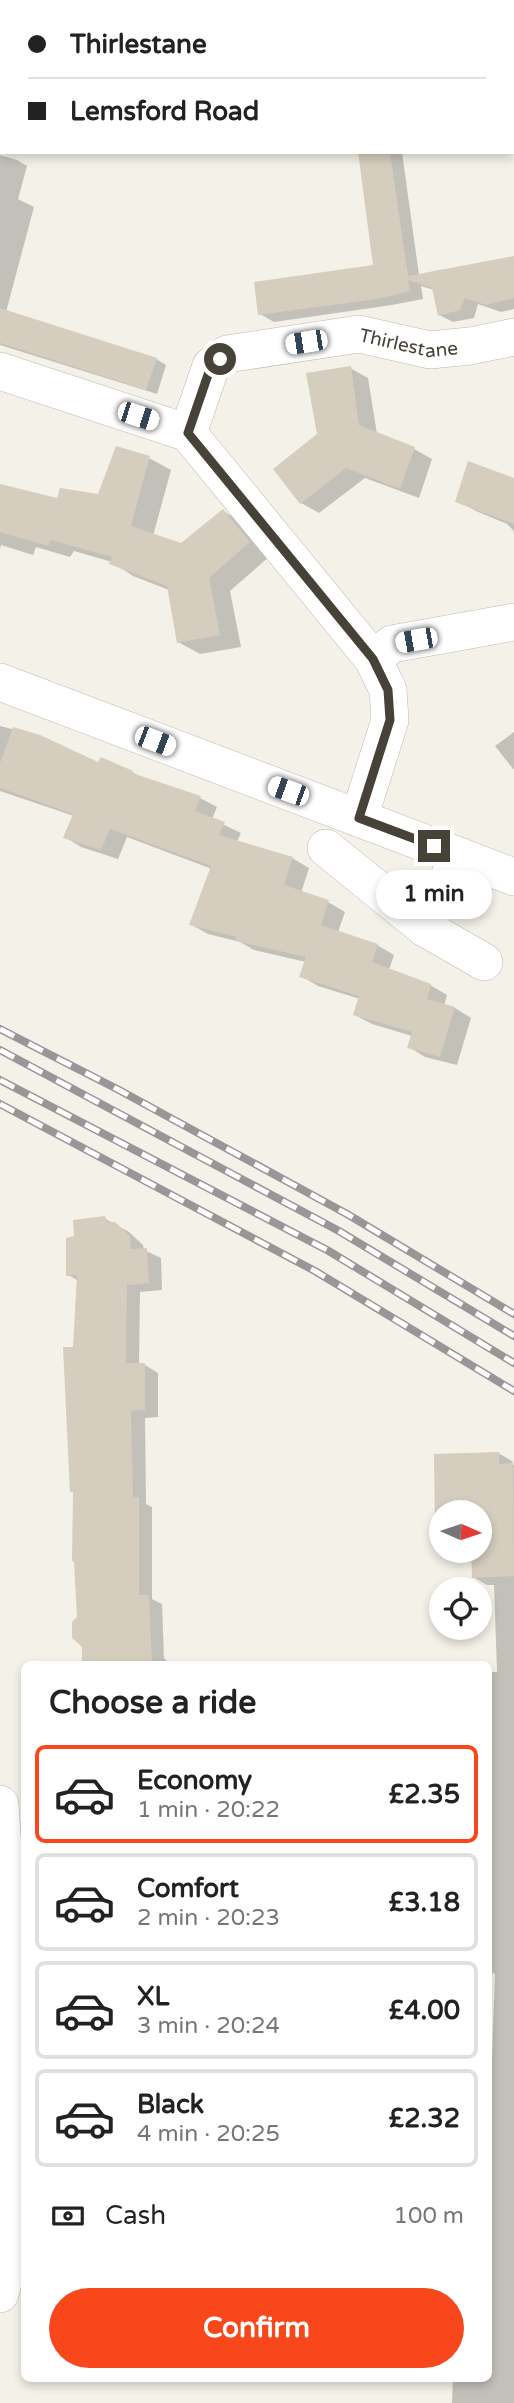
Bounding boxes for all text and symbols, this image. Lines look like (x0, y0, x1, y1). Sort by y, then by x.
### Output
text: Thirlestane (70, 29, 207, 60)
text: Lemsford Road (70, 96, 259, 127)
street label: Thirlestane (357, 324, 459, 362)
car (284, 328, 329, 356)
route start (204, 343, 236, 375)
car (115, 400, 162, 432)
car (394, 626, 439, 654)
car (132, 724, 179, 758)
car (265, 774, 312, 808)
route end (418, 830, 450, 862)
callout: 1 min (376, 870, 492, 920)
text: 1 min (403, 880, 465, 908)
north arrow (429, 1500, 492, 1563)
map controls (429, 1500, 492, 1640)
button: locate (429, 1577, 492, 1640)
text: Choose a ride (49, 1684, 256, 1722)
icon: car (53, 1763, 116, 1826)
text: Economy (137, 1765, 252, 1796)
text: £2.35 (389, 1779, 460, 1810)
text: 1 min · 20:22 (137, 1796, 280, 1824)
icon: car (53, 1871, 116, 1934)
text: Comfort (137, 1873, 239, 1904)
text: £3.18 (389, 1887, 460, 1918)
text: 2 min · 20:23 (137, 1904, 280, 1932)
icon: car (53, 1979, 116, 2042)
text: XL (137, 1981, 169, 2012)
text: £4.00 (389, 1995, 460, 2026)
text: 3 min · 20:24 (137, 2012, 280, 2040)
icon: car (53, 2087, 116, 2150)
text: Black (137, 2089, 204, 2120)
text: £2.32 (389, 2103, 460, 2134)
text: 4 min · 20:25 (137, 2120, 280, 2148)
icon: cash (49, 2197, 87, 2235)
text: Cash (105, 2200, 166, 2231)
text: 100 m (394, 2202, 464, 2230)
button: Confirm (49, 2288, 464, 2368)

